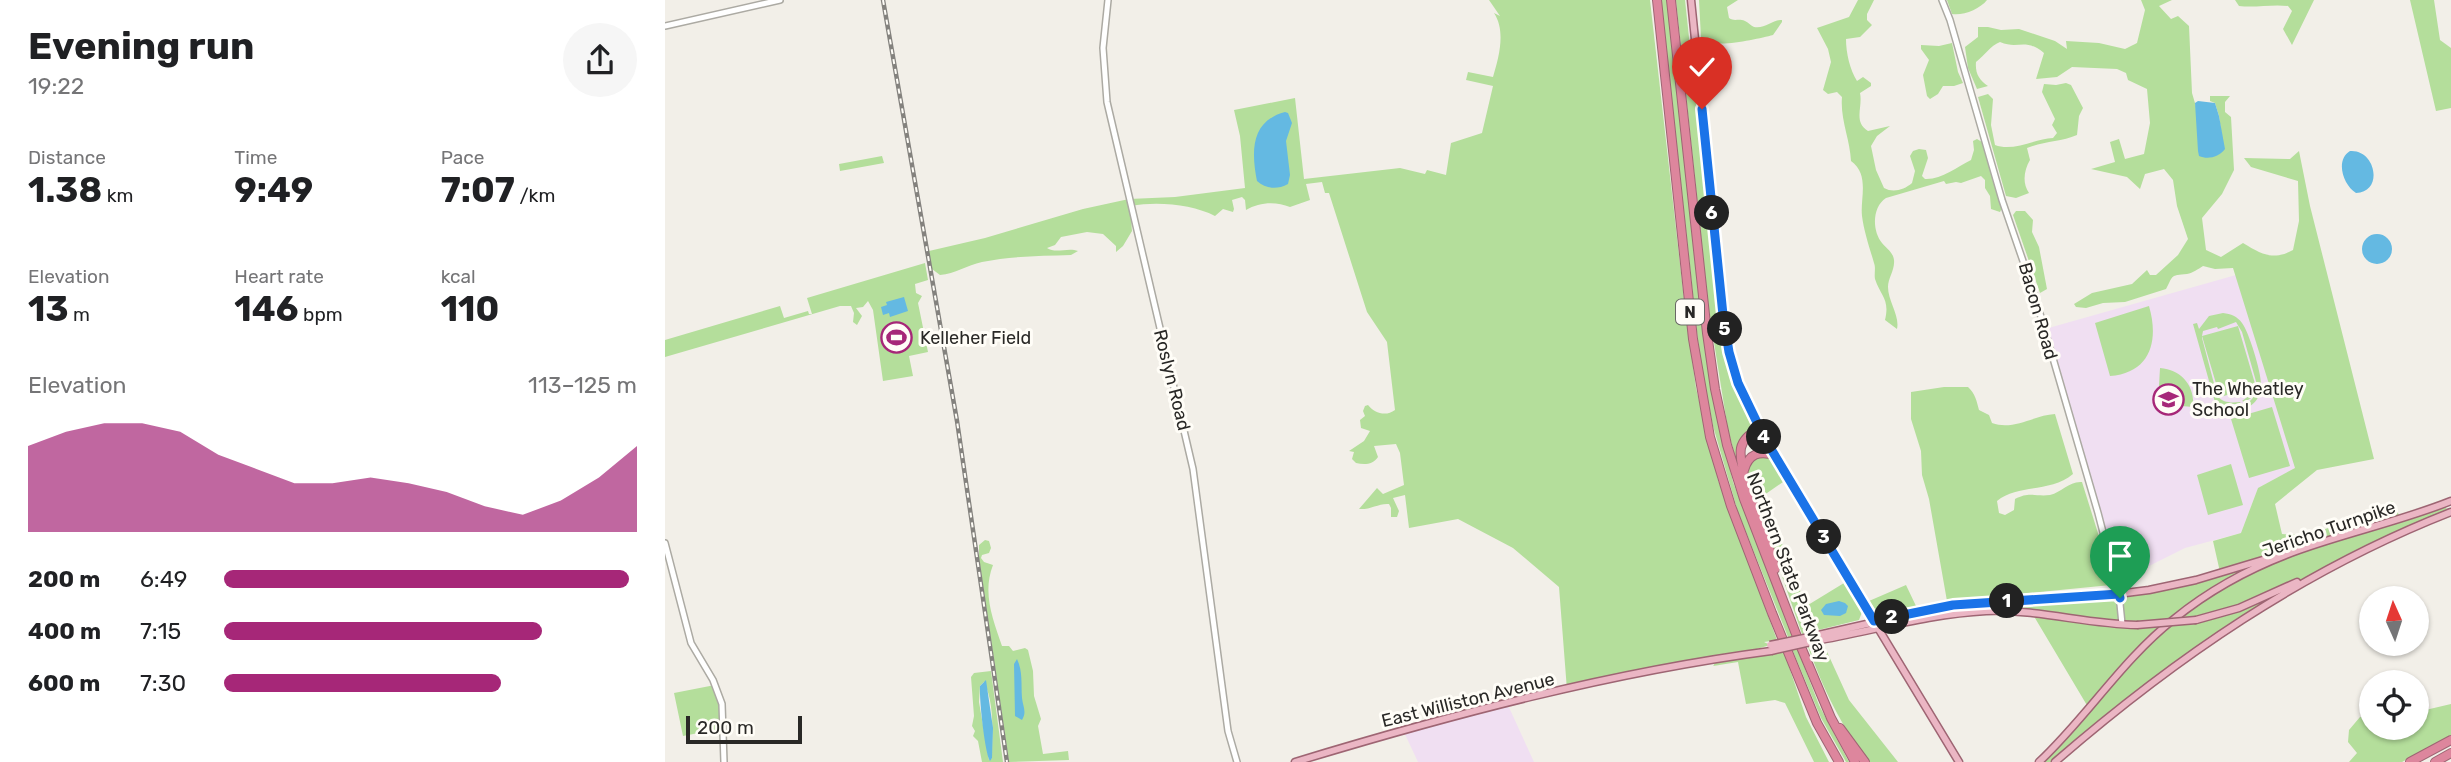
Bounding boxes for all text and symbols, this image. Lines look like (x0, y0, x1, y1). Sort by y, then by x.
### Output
text: Evening run (28, 23, 254, 69)
button: share (563, 23, 637, 97)
pin (1672, 37, 1732, 109)
icon: check (1683, 48, 1721, 86)
text: 19:22 (28, 72, 84, 100)
text: Distance (28, 146, 106, 169)
text: Time (234, 146, 277, 169)
text: Pace (441, 146, 484, 169)
text: 1.38 (28, 169, 102, 211)
text: 9:49 (234, 169, 313, 211)
text: 7:07 (441, 169, 515, 211)
text: km (102, 184, 133, 207)
text: /km (515, 184, 555, 207)
pin: 6 (1695, 196, 1729, 230)
text: 6 (1705, 201, 1718, 224)
street label: Bacon Road (2014, 260, 2062, 362)
text: Elevation (28, 265, 109, 288)
text: Heart rate (234, 265, 324, 288)
text: kcal (441, 265, 476, 288)
text: 13 (28, 288, 68, 330)
text: 146 (234, 288, 298, 330)
text: 110 (441, 288, 499, 330)
road number: N (1676, 300, 1704, 324)
text: m (68, 303, 90, 326)
text: bpm (298, 303, 343, 326)
pin: 5 (1707, 312, 1743, 346)
text: 5 (1718, 317, 1731, 340)
sports icon: Kelleher Field (880, 321, 914, 355)
place label: Kelleher Field (920, 327, 1031, 349)
street label: Roslyn Road (1149, 327, 1195, 433)
text: Elevation (28, 371, 127, 399)
text: 113–125 m (528, 371, 637, 399)
place label: The Wheatley School (2192, 378, 2304, 421)
school or university icon: The Wheatley School (2152, 382, 2186, 416)
pin: 4 (1747, 420, 1781, 454)
text: 4 (1757, 425, 1770, 448)
street label: Northern State Parkway (1742, 469, 1834, 665)
street label: Jericho Turnpike (2259, 496, 2399, 562)
pin: 3 (1807, 520, 1841, 554)
text: 3 (1817, 525, 1830, 548)
pin (2090, 526, 2150, 598)
icon: arrive (2101, 537, 2139, 575)
text: 200 m (28, 565, 100, 593)
text: 6:49 (140, 565, 188, 593)
pin: 1 (1989, 584, 2025, 618)
north arrow (2359, 586, 2429, 656)
map controls (2359, 586, 2429, 740)
text: 1 (2002, 589, 2011, 612)
pin: 2 (1875, 600, 1909, 634)
text: 2 (1885, 605, 1898, 628)
text: 400 m (28, 617, 101, 645)
text: 7:15 (140, 617, 181, 645)
street label: East Williston Avenue (1379, 668, 1557, 732)
text: 600 m (28, 669, 100, 697)
text: 7:30 (140, 669, 186, 697)
button: locate (2359, 670, 2429, 740)
scale bar (686, 713, 801, 745)
text: 200 m (697, 716, 754, 739)

